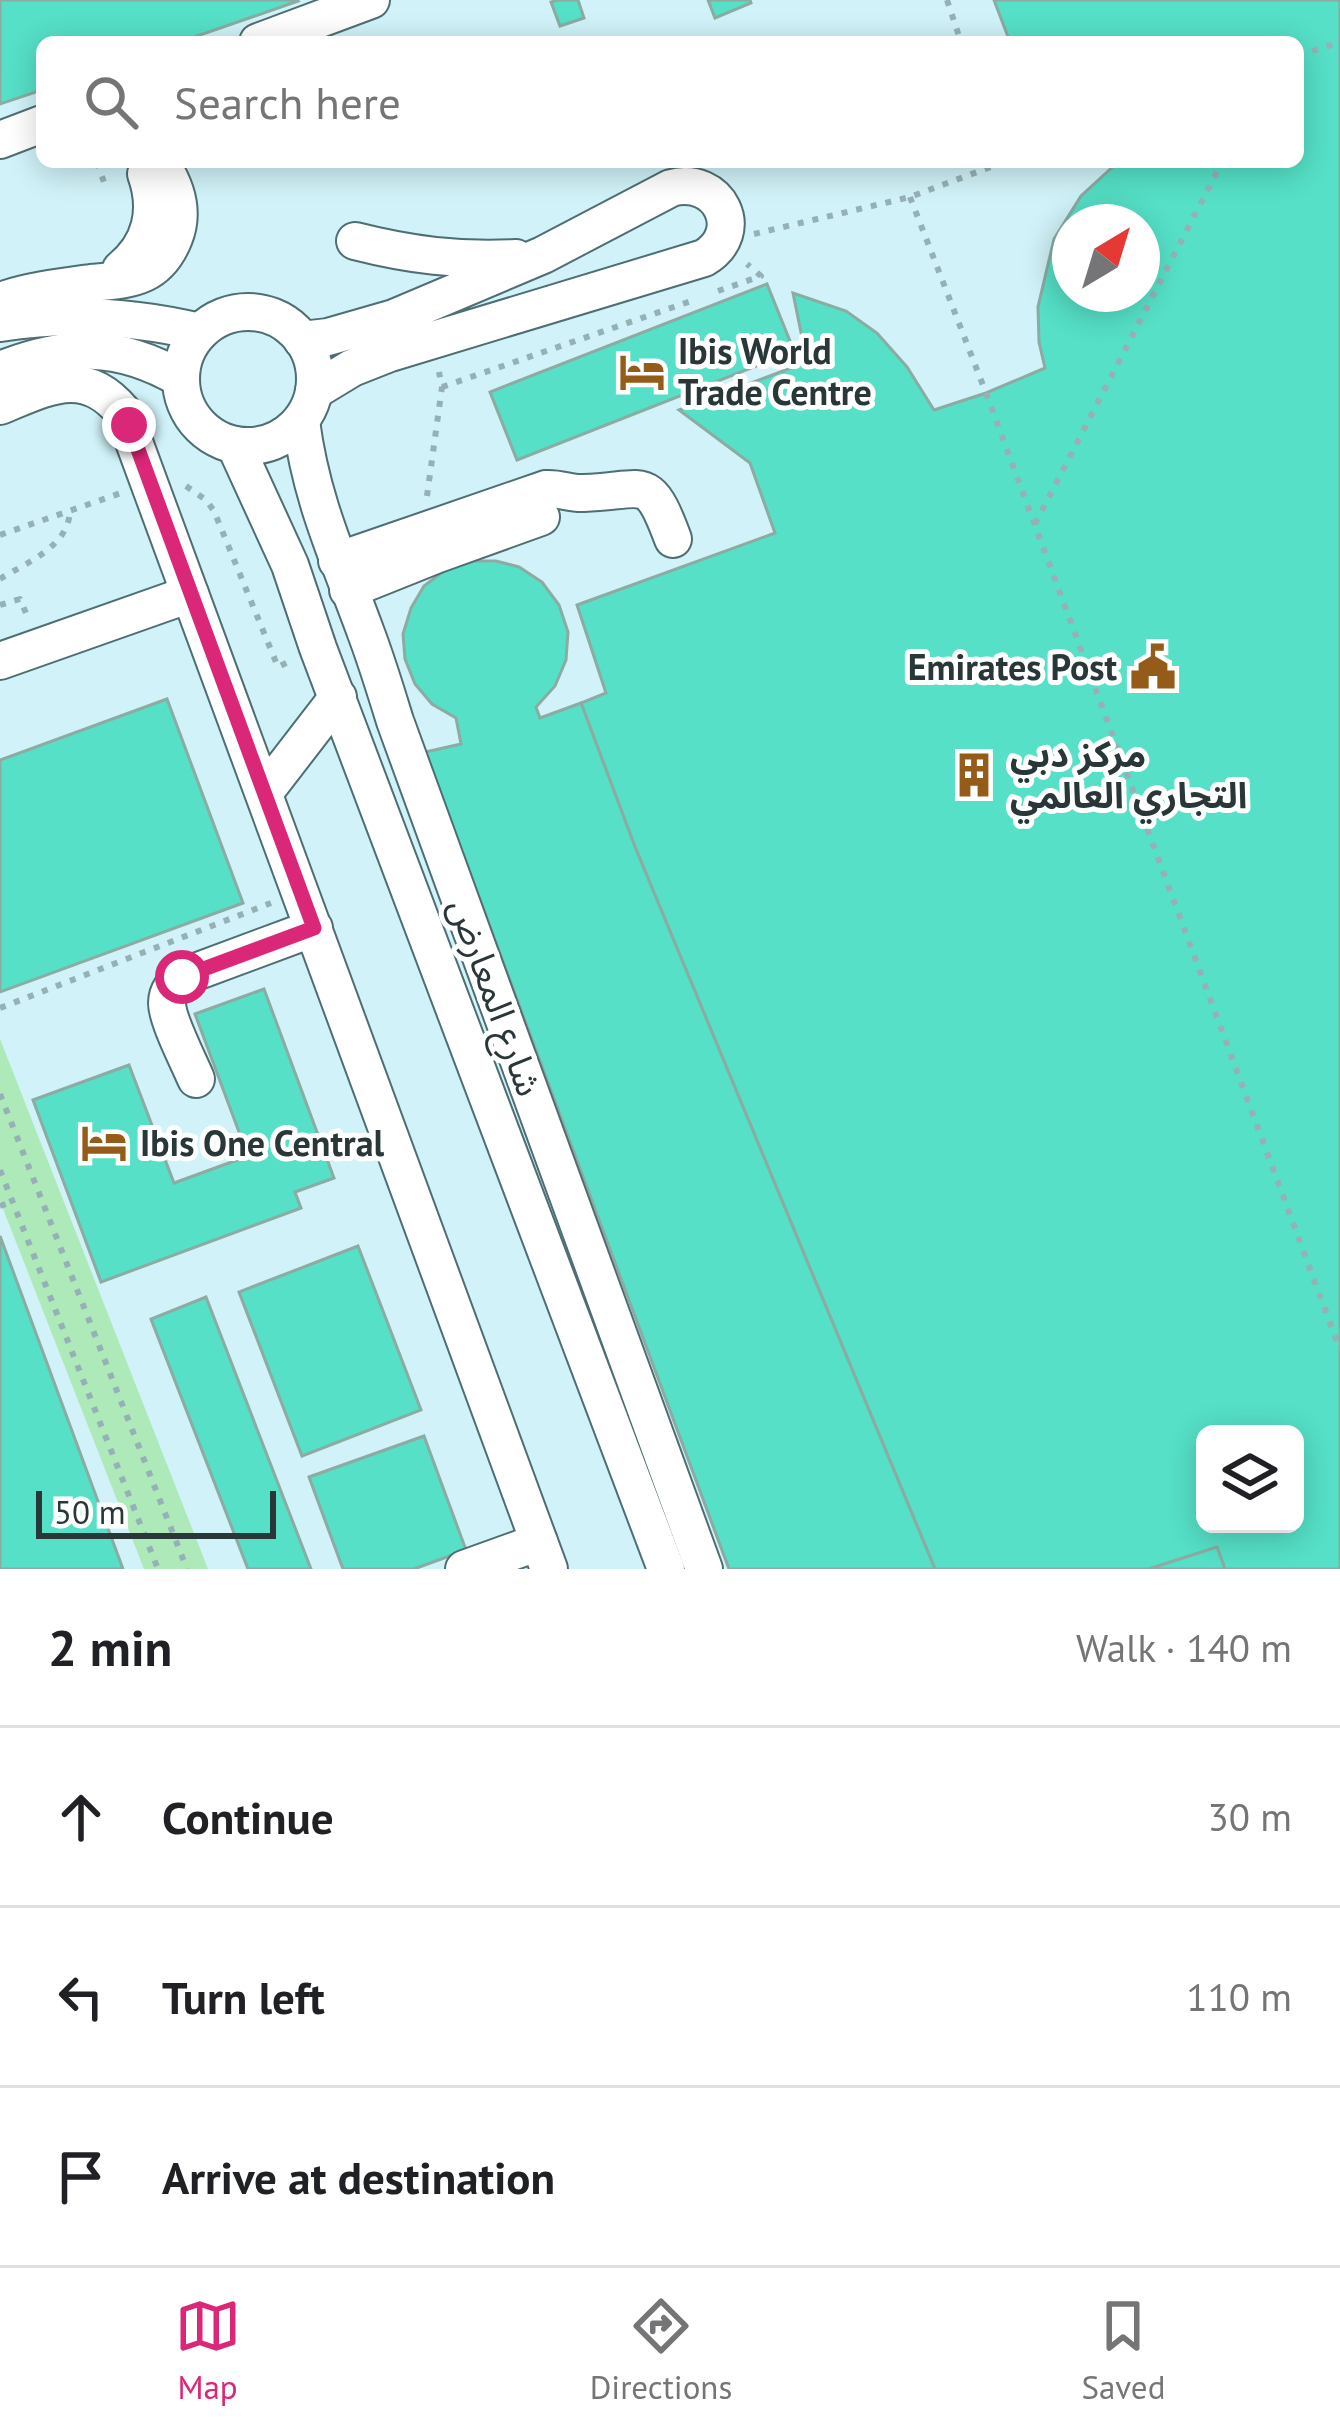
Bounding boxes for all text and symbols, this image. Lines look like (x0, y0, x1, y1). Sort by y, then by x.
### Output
search box (36, 36, 1304, 168)
icon: search (78, 69, 144, 135)
text: Search here (174, 73, 401, 131)
north arrow (1052, 204, 1160, 312)
place label: Ibis World Trade Centre (678, 327, 872, 415)
hotel icon: Ibis World Trade Centre (617, 347, 667, 397)
route end (102, 398, 156, 452)
public building icon: Emirates Post (1128, 642, 1178, 692)
place label: Emirates Post (908, 643, 1117, 690)
place label: مركز دبي التجاري العالمي (1010, 730, 1247, 824)
building icon: مركز دبي التجاري العالمي (949, 750, 999, 800)
street label: شارع المعارض (435, 892, 554, 1103)
route start (155, 950, 209, 1004)
hotel icon: Ibis One Central (79, 1118, 129, 1168)
place label: Ibis One Central (140, 1119, 385, 1166)
map controls (1196, 1425, 1304, 1533)
button: layers (1196, 1425, 1304, 1533)
scale bar (36, 1485, 276, 1538)
text: 50 m (54, 1490, 126, 1533)
text: 2 min (48, 1614, 172, 1680)
text: Walk · 140 m (1076, 1622, 1292, 1673)
icon: ahead (48, 1784, 114, 1850)
text: Continue (162, 1788, 334, 1846)
text: 30 m (1207, 1791, 1292, 1842)
icon: left (48, 1964, 114, 2030)
text: Turn left (162, 1968, 325, 2026)
text: 110 m (1186, 1971, 1292, 2022)
icon: arrive (48, 2144, 114, 2210)
text: Arrive at destination (162, 2148, 555, 2206)
tab: Map (175, 2293, 241, 2408)
tab: Directions (590, 2293, 732, 2408)
tab: Saved (1081, 2293, 1165, 2408)

